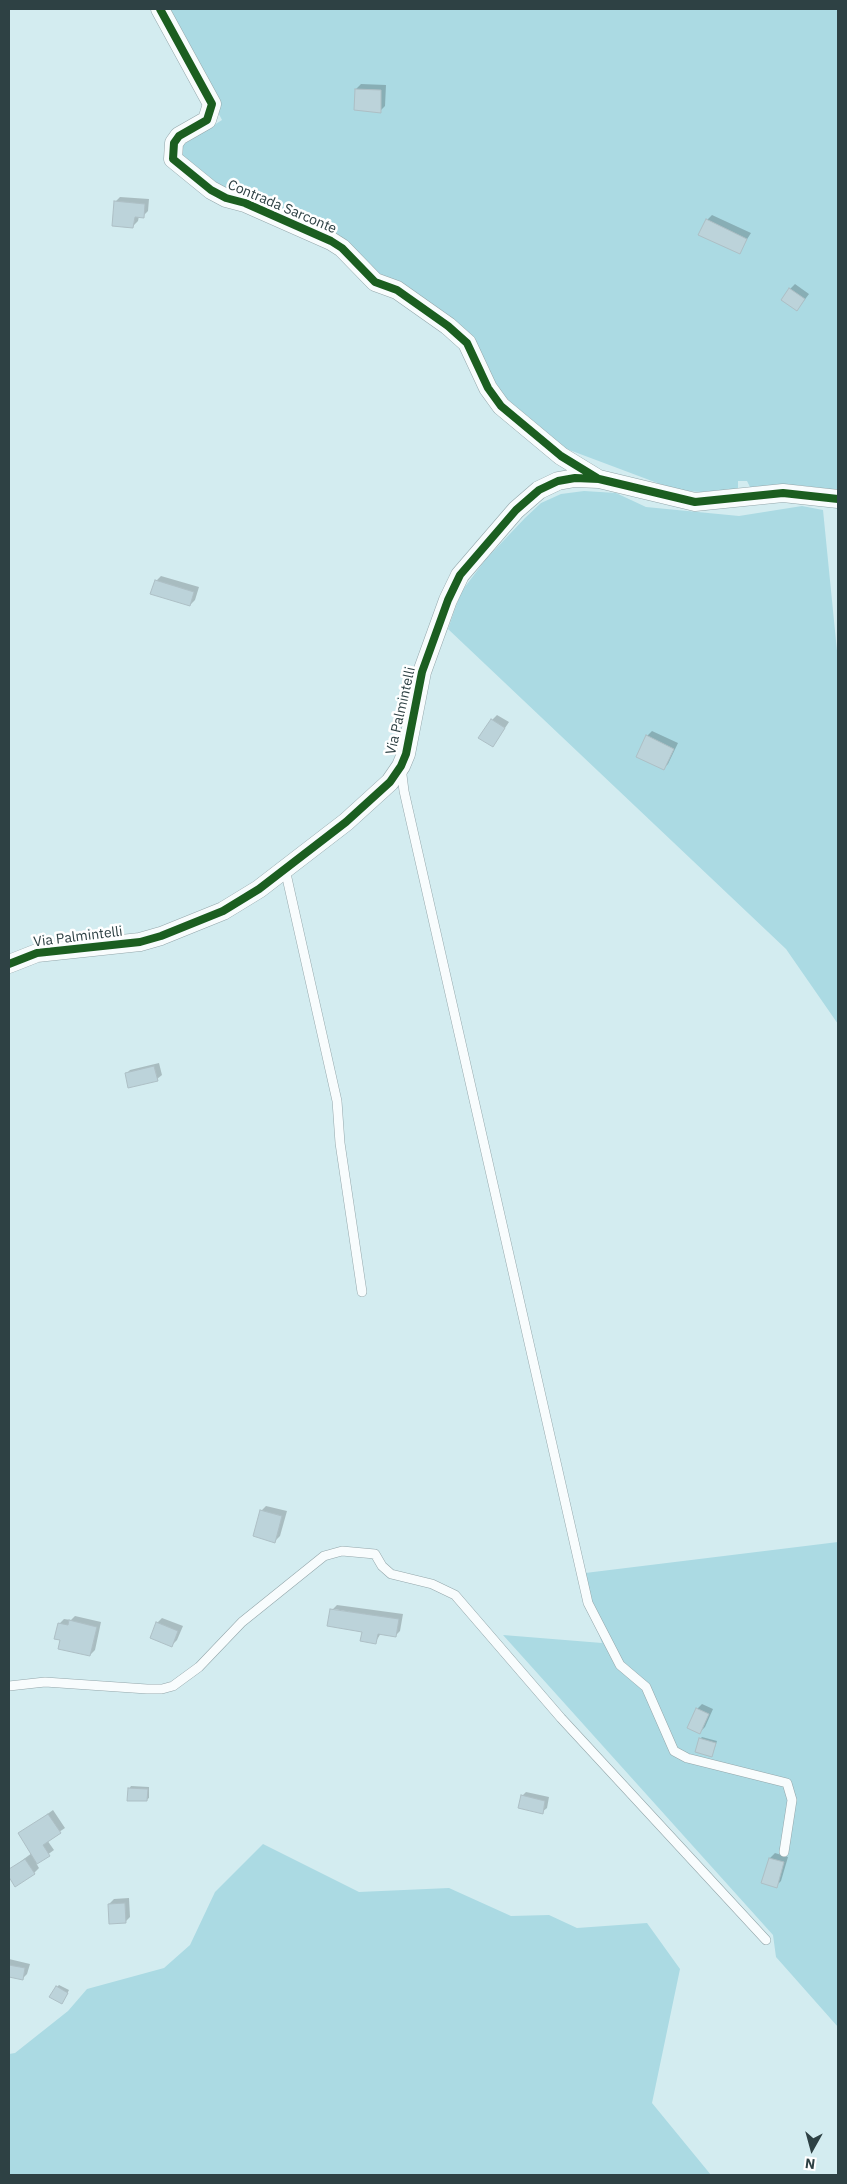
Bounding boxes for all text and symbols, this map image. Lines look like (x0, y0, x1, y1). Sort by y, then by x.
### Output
street label: Contrada Sarconte (225, 176, 339, 238)
street label: Via Palmintelli (383, 665, 419, 757)
street label: Via Palmintelli (32, 923, 124, 951)
north arrow (787, 2124, 837, 2174)
text: N (804, 2154, 816, 2173)

